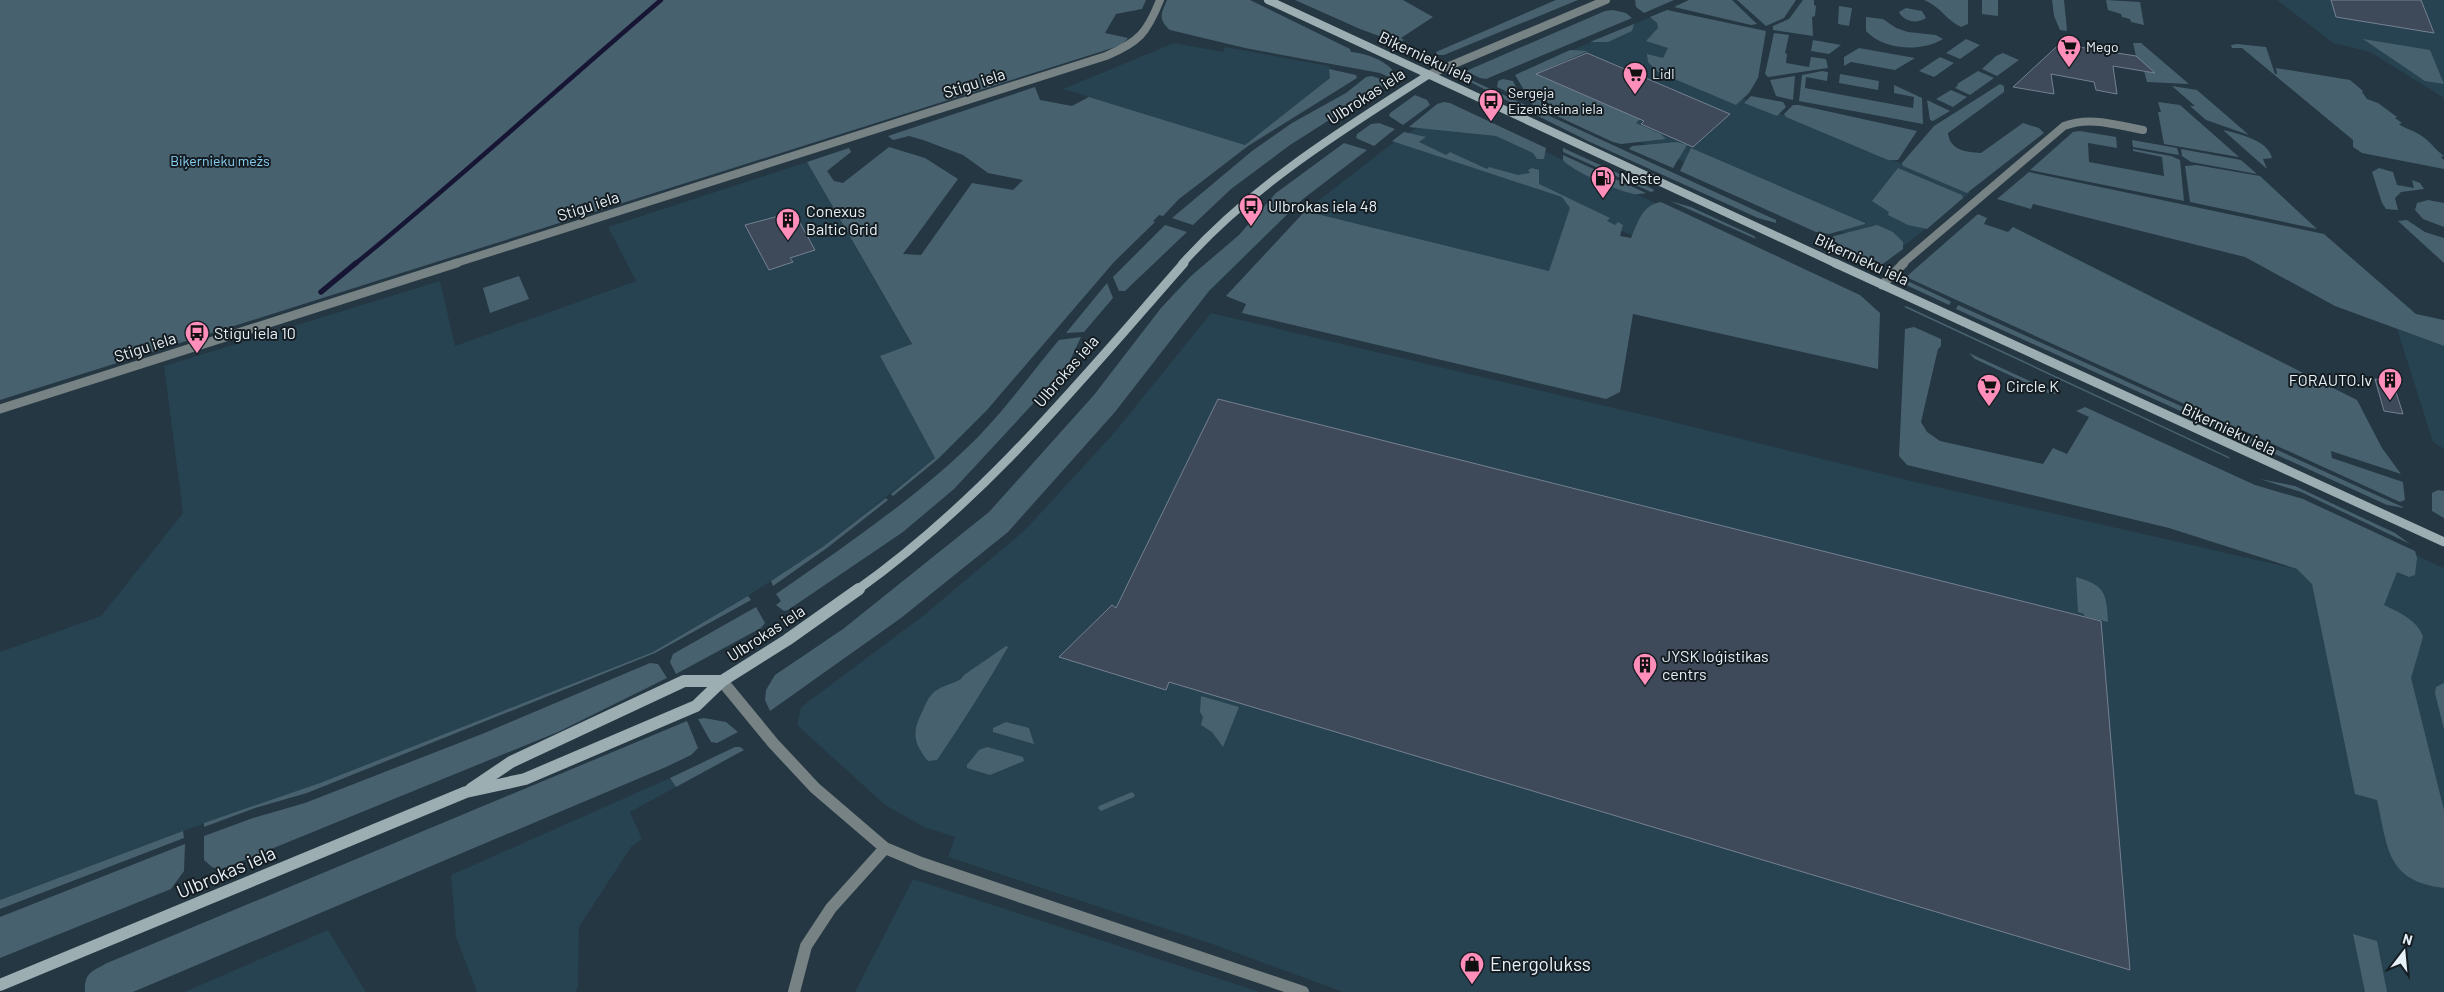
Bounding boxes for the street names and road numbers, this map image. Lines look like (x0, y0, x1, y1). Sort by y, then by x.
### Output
street label: Biķernieku iela (1376, 26, 1476, 87)
street label: Ulbrokas iela (1323, 63, 1408, 128)
street label: Stigu iela (940, 64, 1007, 101)
street label: Stigu iela (554, 187, 621, 224)
street label: Biķernieku iela (1812, 228, 1912, 289)
street label: Stigu iela (111, 328, 178, 365)
street label: Ulbrokas iela (1029, 331, 1102, 410)
street label: Biķernieku iela (2179, 398, 2279, 459)
street label: Ulbrokas iela (723, 600, 808, 665)
street label: Ulbrokas iela (173, 840, 279, 903)

